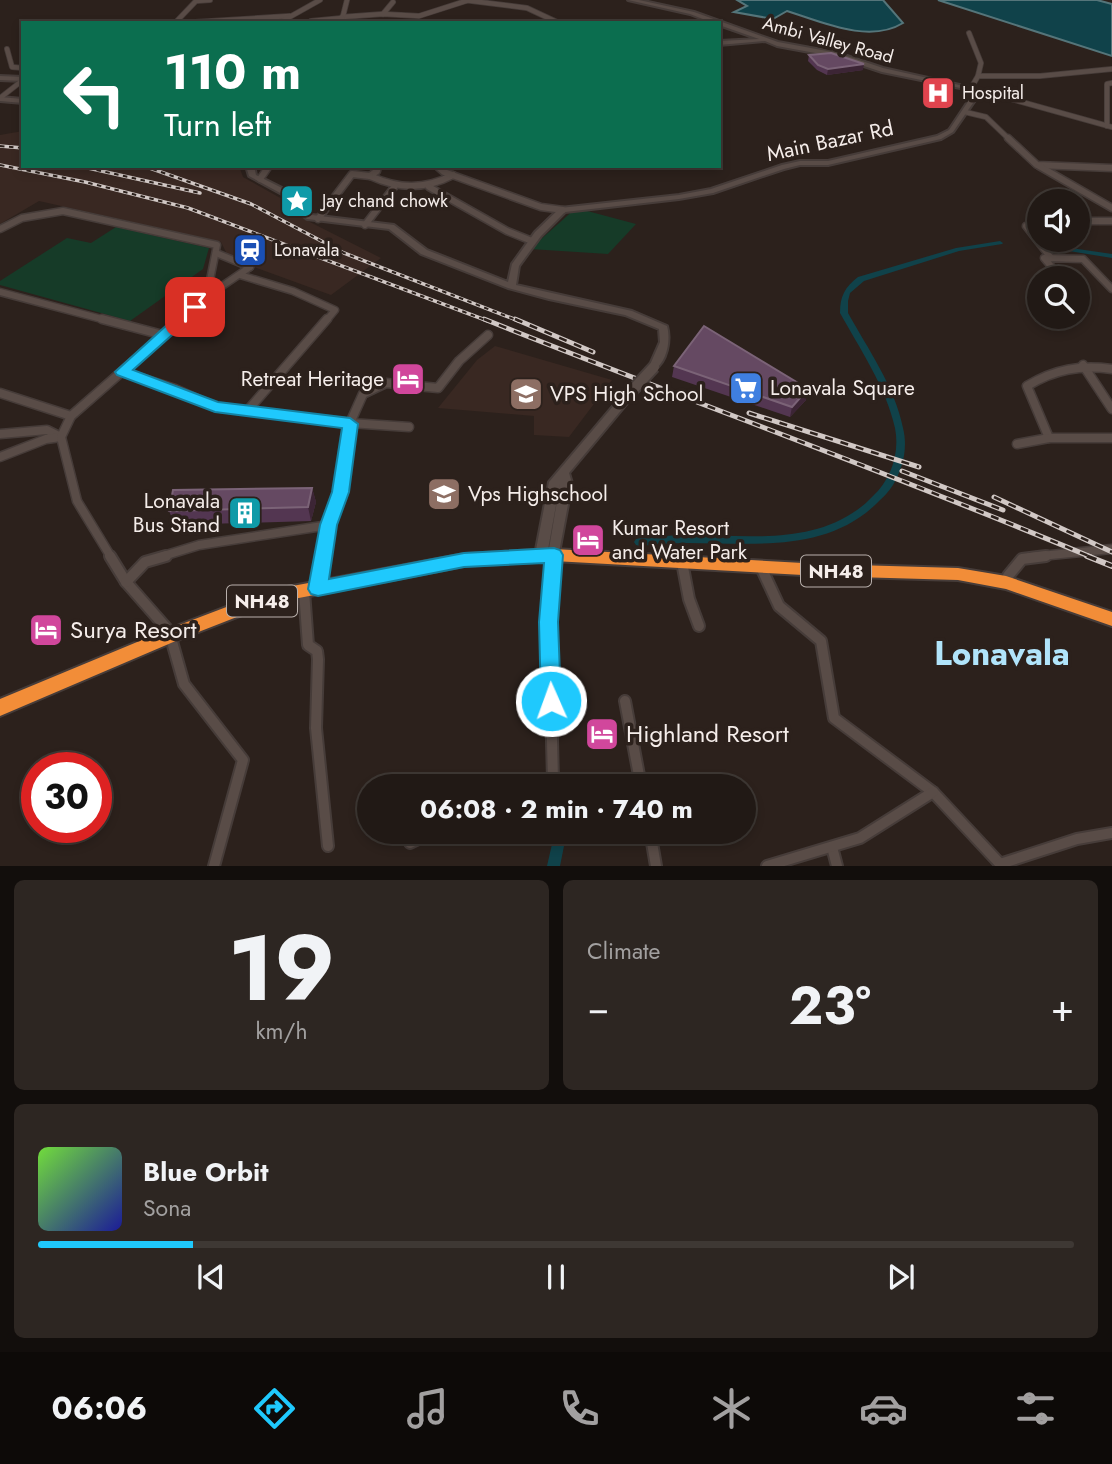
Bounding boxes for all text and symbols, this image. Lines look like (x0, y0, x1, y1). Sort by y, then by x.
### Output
street label: Ambi Valley Road (760, 10, 896, 70)
text: 110 m (164, 37, 301, 107)
icon: left (49, 49, 140, 140)
hospital icon: Hospital (919, 74, 957, 112)
place label: Hospital (962, 80, 1024, 106)
text: Turn left (164, 102, 271, 148)
street label: Main Bazar Rd (764, 113, 896, 169)
place icon: Jay chand chowk (278, 182, 316, 220)
place label: Jay chand chowk (320, 188, 448, 214)
map controls (1027, 189, 1090, 329)
button: sound (1027, 189, 1090, 252)
station icon: Lonavala (231, 231, 269, 269)
place label: Lonavala (274, 237, 339, 263)
button: search (1027, 266, 1090, 329)
pin (165, 277, 225, 337)
icon: arrive (176, 288, 214, 326)
hotel icon: Retreat Heritage (389, 360, 427, 398)
place label: Retreat Heritage (241, 364, 384, 394)
supermarket icon: Lonavala Square (727, 369, 765, 407)
place label: Lonavala Square (770, 373, 915, 403)
school or university icon: VPS High School (507, 375, 545, 413)
place label: VPS High School (550, 379, 703, 409)
school or university icon: Vps Highschool (425, 475, 463, 513)
place label: Vps Highschool (468, 479, 608, 509)
place label: Lonavala Bus Stand (133, 486, 220, 540)
building icon: Lonavala Bus Stand (226, 494, 264, 532)
place label: Kumar Resort and Water Park (612, 513, 748, 567)
hotel icon: Kumar Resort and Water Park (569, 521, 607, 559)
road number: NH48 (801, 556, 871, 586)
road number: NH48 (227, 586, 297, 616)
hotel icon: Surya Resort (27, 611, 65, 649)
place label: Surya Resort (70, 612, 197, 647)
district label: Lonavala (934, 630, 1070, 677)
position arrow (514, 664, 588, 738)
hotel icon: Highland Resort (583, 715, 621, 753)
place label: Highland Resort (626, 716, 789, 751)
speed limit sign: 30 (21, 752, 112, 843)
text: 06:08 · 2 min · 740 m (420, 790, 693, 828)
text: 19 (228, 903, 335, 1034)
text: Climate (587, 934, 660, 968)
text: 23° (789, 968, 871, 1044)
text: − (587, 980, 609, 1035)
text: + (1051, 980, 1074, 1035)
text: km/h (256, 1014, 307, 1048)
text: Blue Orbit (143, 1153, 268, 1191)
text: Sona (143, 1191, 191, 1225)
icon: previous (192, 1258, 230, 1296)
icon: pause (537, 1258, 575, 1296)
icon: next (882, 1258, 920, 1296)
icon: directions (250, 1384, 299, 1433)
icon: music (403, 1384, 452, 1433)
icon: phone (555, 1384, 604, 1433)
icon: climate (707, 1384, 756, 1433)
icon: car (859, 1384, 908, 1433)
icon: filters (1011, 1384, 1060, 1433)
text: 06:06 (52, 1385, 147, 1431)

